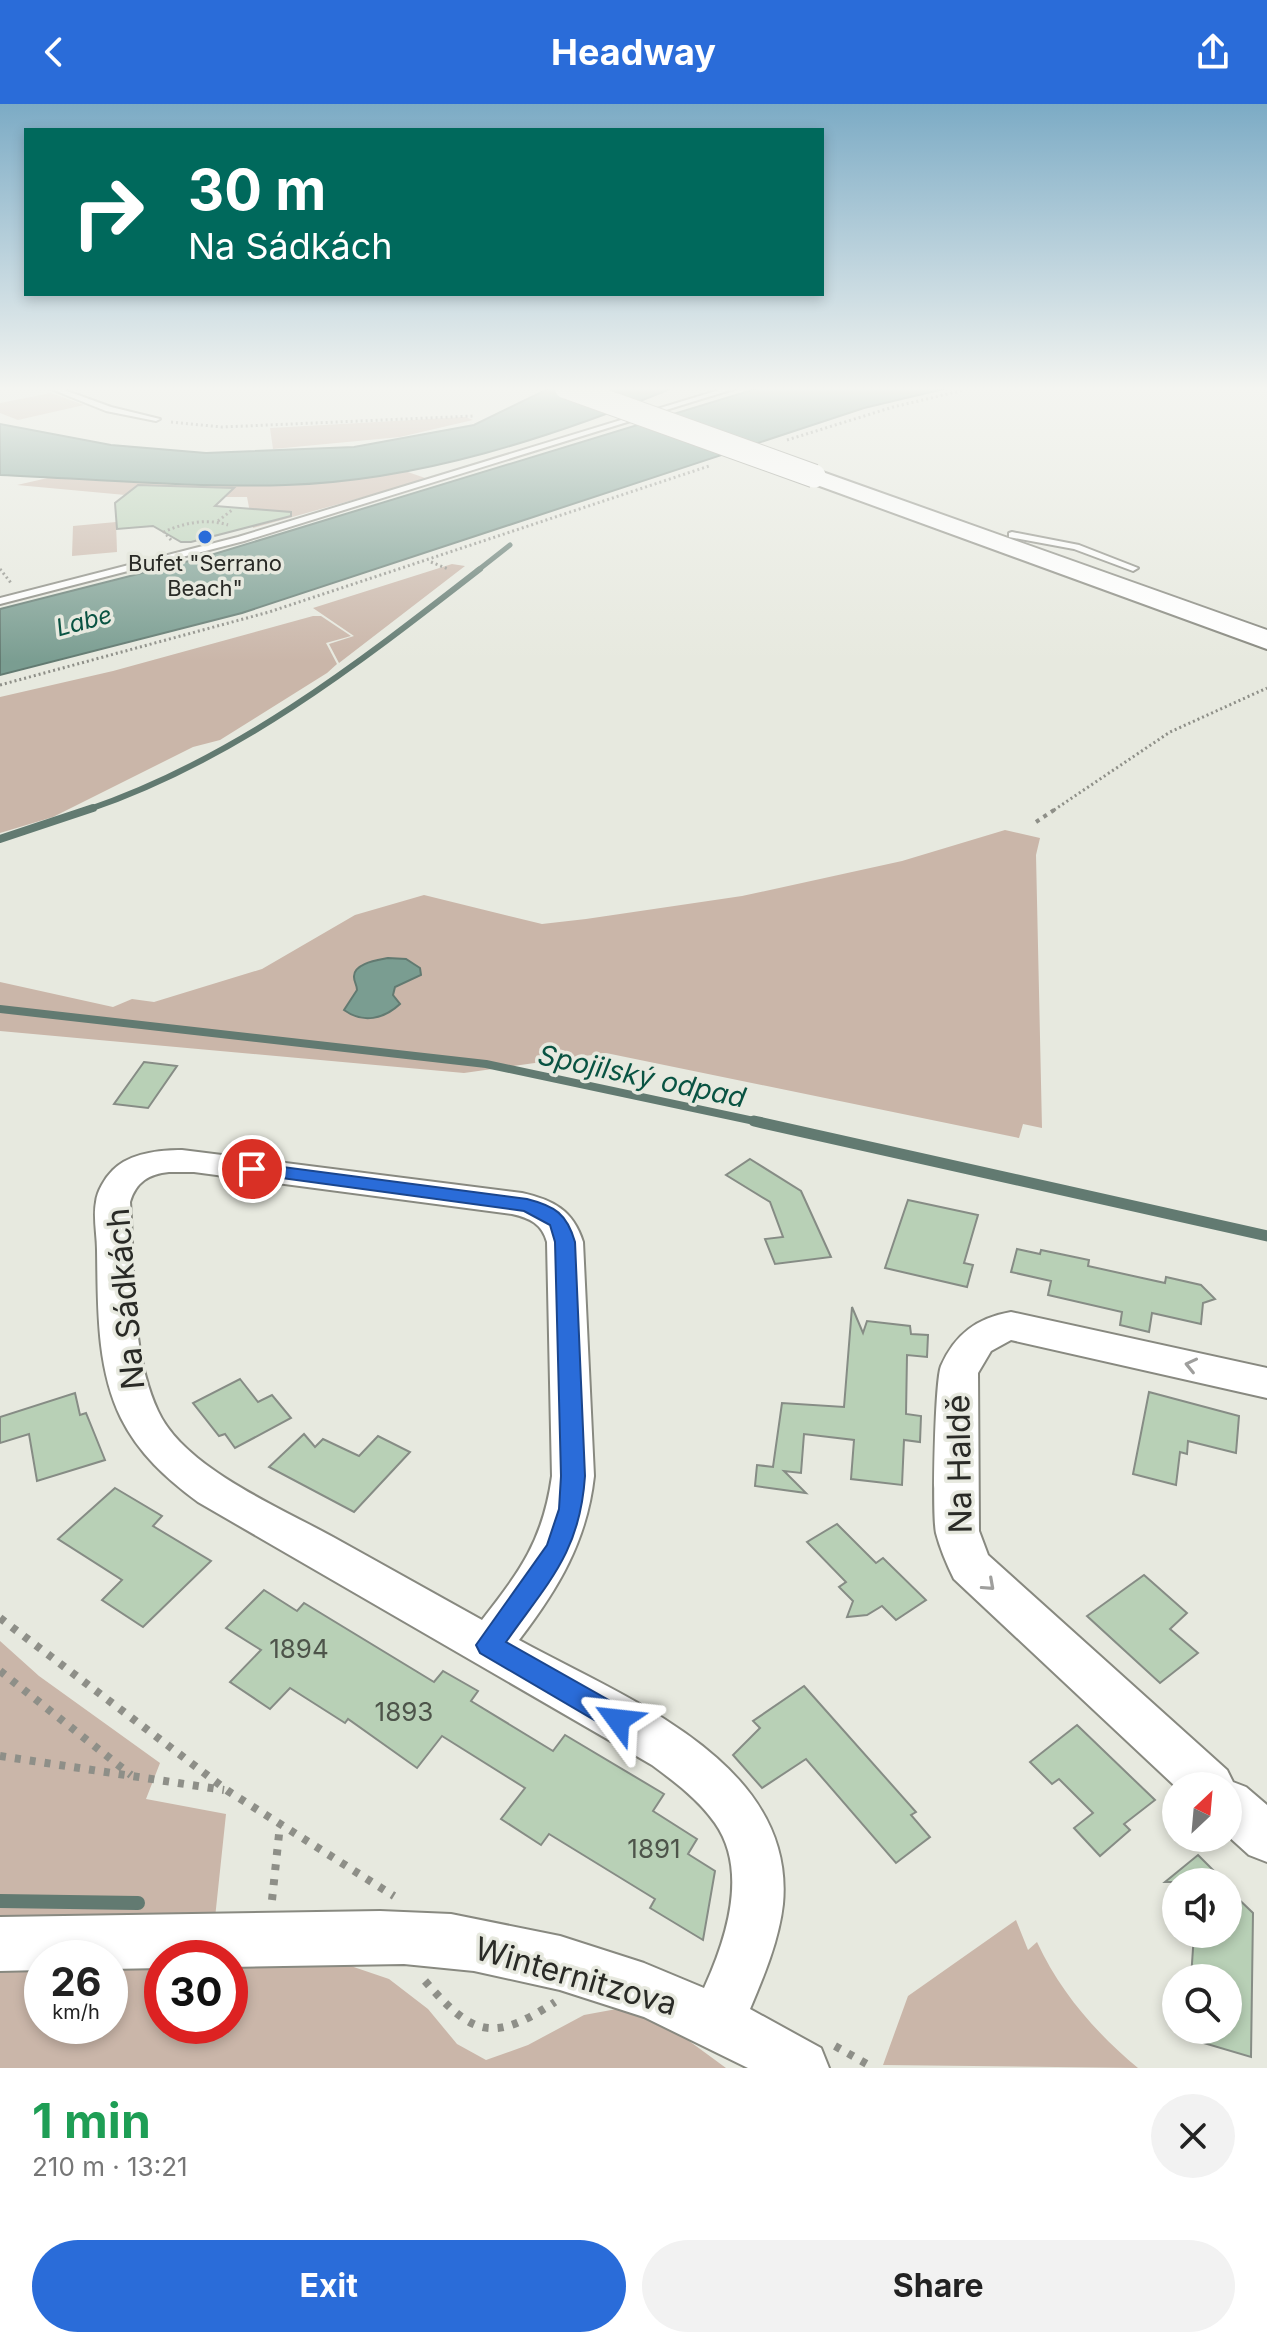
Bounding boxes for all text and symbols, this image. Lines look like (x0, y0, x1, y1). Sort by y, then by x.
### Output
icon: back (32, 30, 76, 74)
text: Headway (551, 30, 716, 74)
icon: share (1191, 30, 1235, 74)
text: 30 m (188, 156, 326, 224)
icon: right (56, 160, 160, 264)
text: Na Sádkách (188, 224, 393, 268)
marker: Bufet "Serrano Beach" (196, 528, 214, 546)
place label: Bufet "Serrano Beach" (128, 550, 282, 601)
water label: Labe (53, 600, 115, 642)
water label: Spojilský odpad (535, 1037, 750, 1115)
pin (218, 1135, 286, 1203)
icon: arrive (230, 1147, 274, 1191)
street label: Na Sádkách (98, 1207, 152, 1391)
one-way arrow (1185, 1358, 1198, 1375)
street label: Na Haldě (938, 1394, 980, 1534)
one-way arrow (980, 1576, 995, 1590)
house number: 1894 (269, 1633, 329, 1664)
position arrow (576, 1678, 660, 1762)
house number: 1893 (375, 1696, 433, 1727)
north arrow (1162, 1772, 1242, 1852)
map controls (1162, 1772, 1242, 2044)
house number: 1891 (627, 1833, 681, 1864)
button: sound (1162, 1868, 1242, 1948)
street label: Winternitzova (471, 1929, 681, 2023)
speed limit sign: 30 (144, 1940, 248, 2044)
text: 26 (50, 1957, 102, 2006)
button: search (1162, 1964, 1242, 2044)
text: km/h (52, 2000, 100, 2024)
text: 1 min (32, 2091, 151, 2150)
button: close (1151, 2094, 1235, 2178)
text: 210 m · 13:21 (32, 2151, 188, 2182)
button: Exit (32, 2240, 626, 2332)
button: Share (642, 2240, 1235, 2332)

